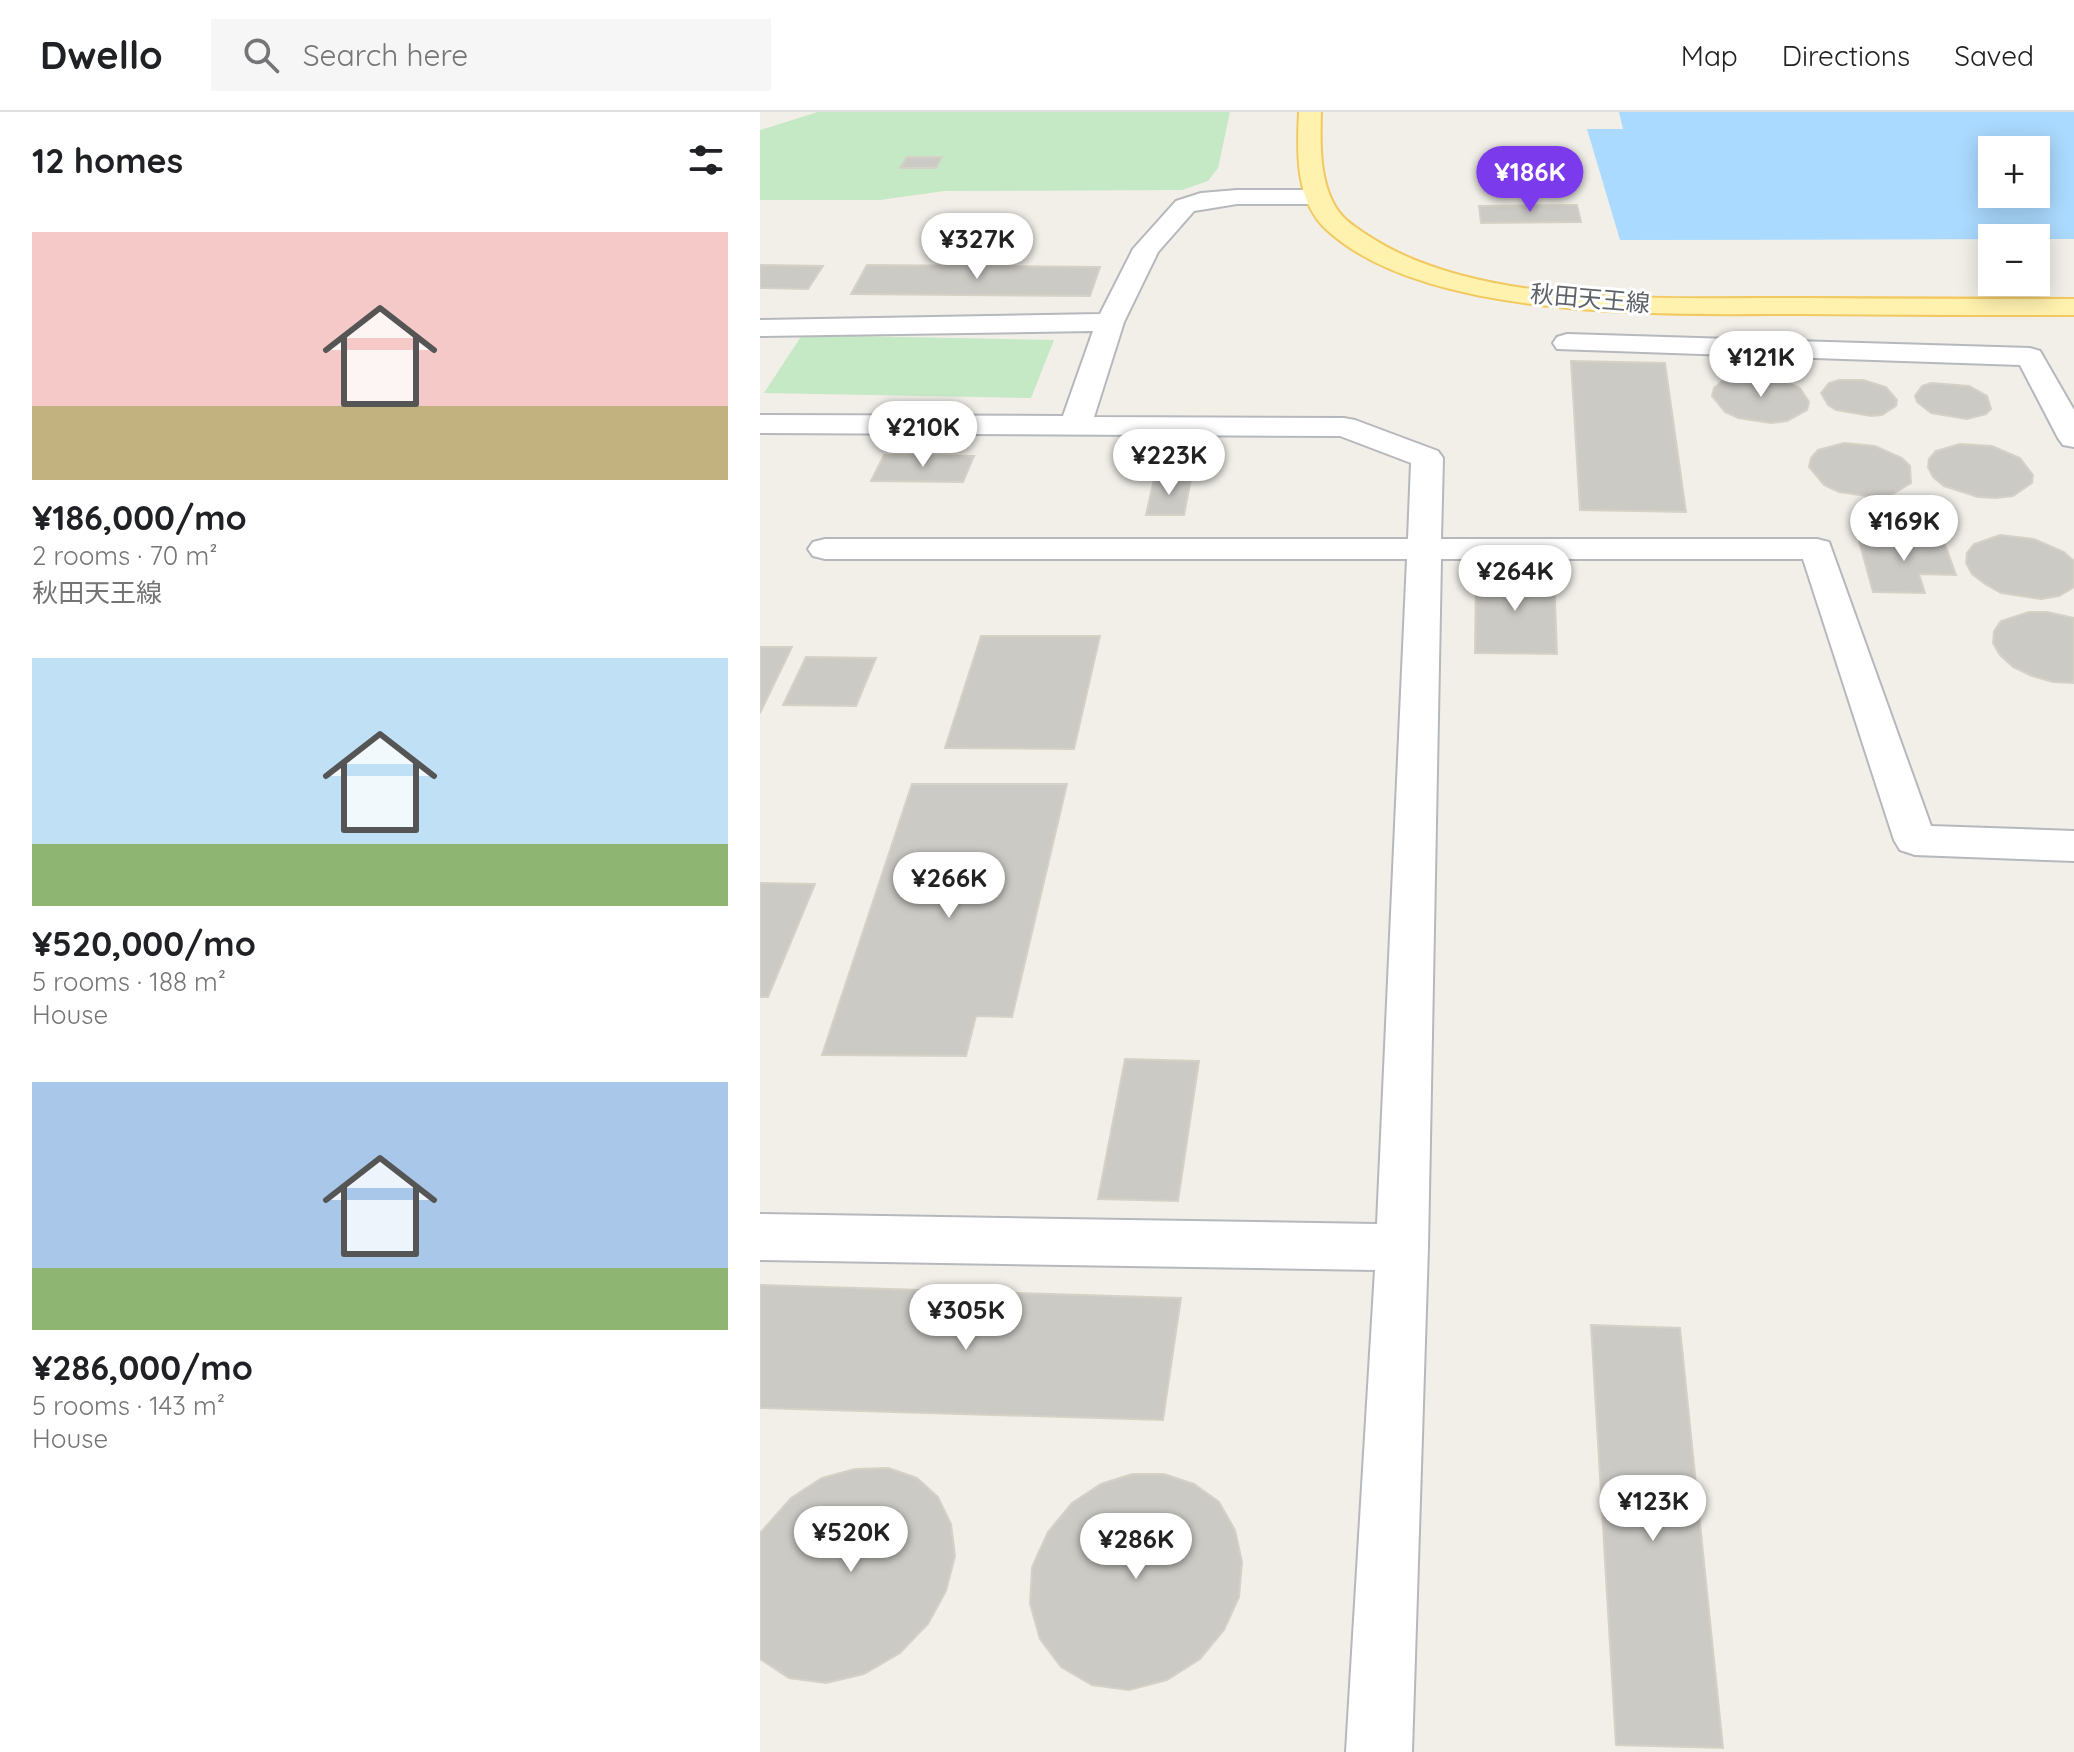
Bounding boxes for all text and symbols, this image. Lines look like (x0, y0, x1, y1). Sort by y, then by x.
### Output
search box (211, 19, 771, 91)
text: Dwello (40, 31, 163, 79)
icon: search (239, 33, 283, 77)
text: Search here (303, 36, 468, 74)
text: Map (1681, 38, 1738, 73)
text: Directions (1782, 38, 1910, 73)
text: Saved (1954, 38, 2034, 73)
map controls (1978, 136, 2050, 296)
button: + (1978, 136, 2050, 208)
icon: filters (684, 138, 728, 182)
text: 12 homes (32, 139, 183, 182)
pin: ¥186K (1474, 146, 1586, 214)
text: ¥186K (1494, 155, 1566, 188)
pin: ¥327K (921, 213, 1033, 281)
text: ¥327K (939, 222, 1015, 255)
button: − (1978, 224, 2050, 296)
street label: 秋田天王線 (1529, 278, 1651, 318)
icon: home (308, 284, 452, 428)
pin: ¥121K (1705, 331, 1817, 399)
text: ¥121K (1727, 340, 1795, 373)
pin: ¥210K (867, 401, 979, 469)
text: ¥210K (886, 410, 960, 443)
pin: ¥223K (1113, 429, 1225, 497)
text: ¥223K (1131, 438, 1207, 471)
pin: ¥169K (1848, 495, 1960, 563)
text: ¥186,000/mo (32, 496, 247, 539)
text: ¥169K (1868, 504, 1940, 537)
text: 2 rooms · 70 m² (32, 539, 217, 572)
pin: ¥264K (1459, 545, 1571, 613)
text: ¥264K (1477, 554, 1554, 587)
text: 秋田天王線 (32, 576, 162, 609)
icon: home (308, 710, 452, 854)
pin: ¥266K (893, 852, 1005, 920)
text: ¥266K (911, 861, 987, 894)
text: ¥520,000/mo (32, 922, 256, 965)
text: 5 rooms · 188 m² (32, 965, 226, 998)
text: House (32, 998, 108, 1031)
icon: home (308, 1134, 452, 1278)
pin: ¥305K (910, 1284, 1022, 1352)
text: ¥305K (927, 1293, 1005, 1326)
text: ¥286,000/mo (32, 1346, 253, 1389)
text: 5 rooms · 143 m² (32, 1389, 225, 1422)
text: House (32, 1422, 108, 1455)
pin: ¥123K (1597, 1475, 1709, 1543)
text: ¥123K (1617, 1484, 1689, 1517)
pin: ¥520K (795, 1506, 907, 1574)
pin: ¥286K (1080, 1513, 1192, 1581)
text: ¥520K (812, 1515, 890, 1548)
text: ¥286K (1098, 1522, 1174, 1555)

